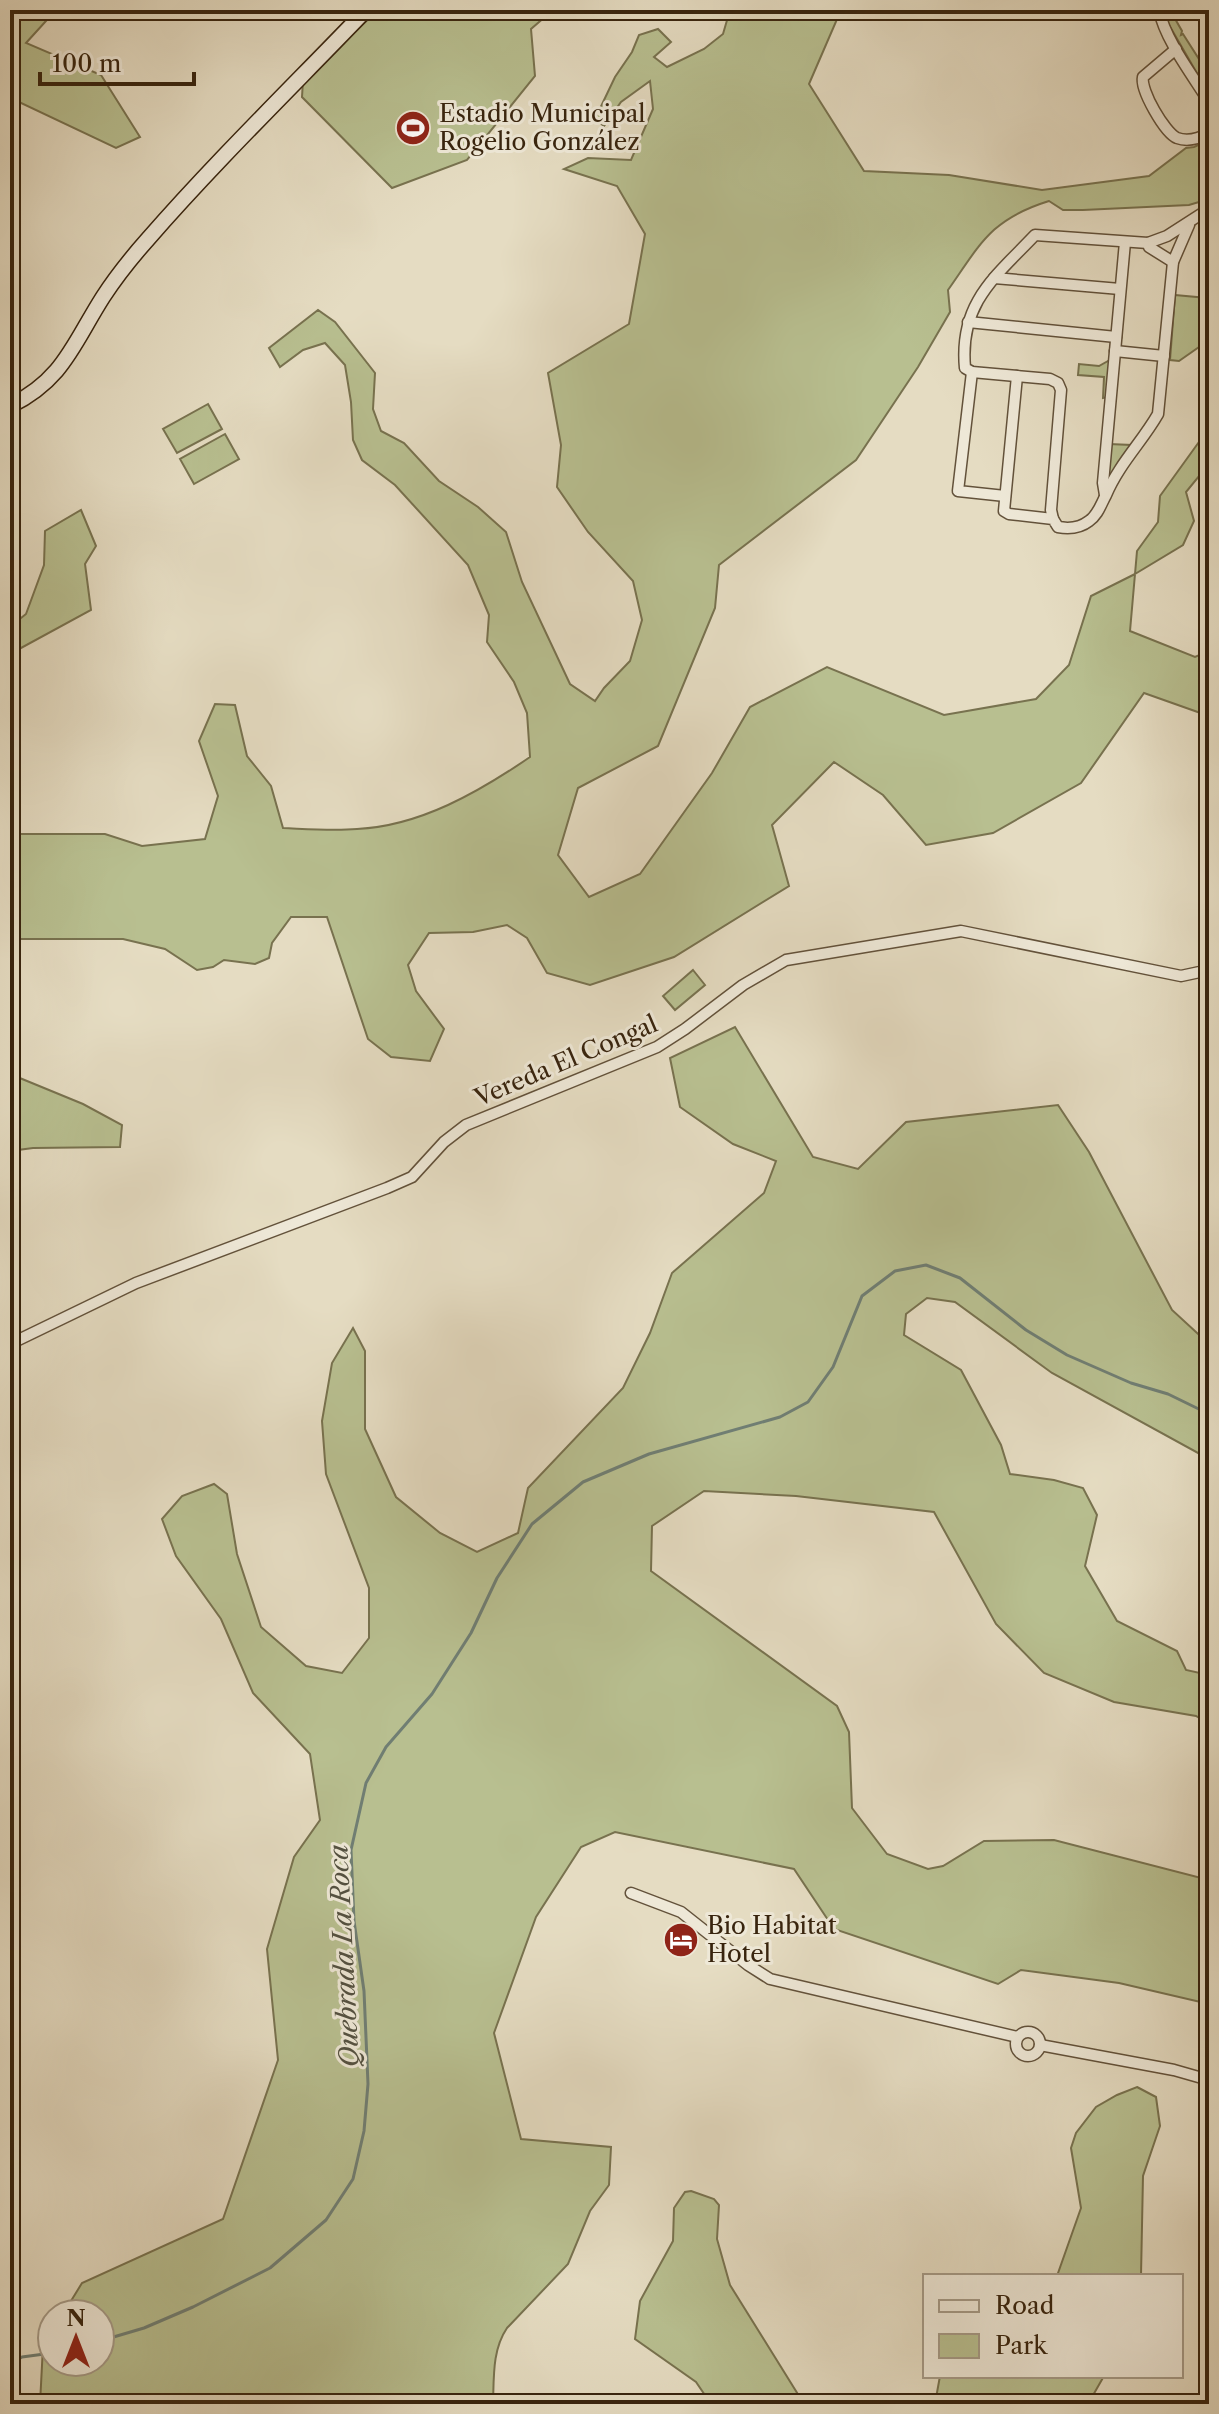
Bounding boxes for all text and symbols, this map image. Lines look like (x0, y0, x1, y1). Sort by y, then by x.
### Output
scale bar (40, 36, 194, 86)
text: 100 m (52, 49, 121, 78)
place label: Estadio Municipal Rogelio González (439, 99, 646, 156)
sports icon: Estadio Municipal Rogelio González (394, 109, 432, 147)
street label: Vereda El Congal (469, 1009, 662, 1113)
water label: Quebrada La Roca (322, 1843, 366, 2068)
place label: Bio Habitat Hotel (707, 1911, 837, 1968)
hotel icon: Bio Habitat Hotel (662, 1921, 700, 1959)
legend (923, 2274, 1183, 2378)
text: Road (995, 2291, 1055, 2320)
north arrow (36, 2298, 116, 2378)
text: N (66, 2305, 86, 2332)
text: Park (995, 2331, 1048, 2360)

